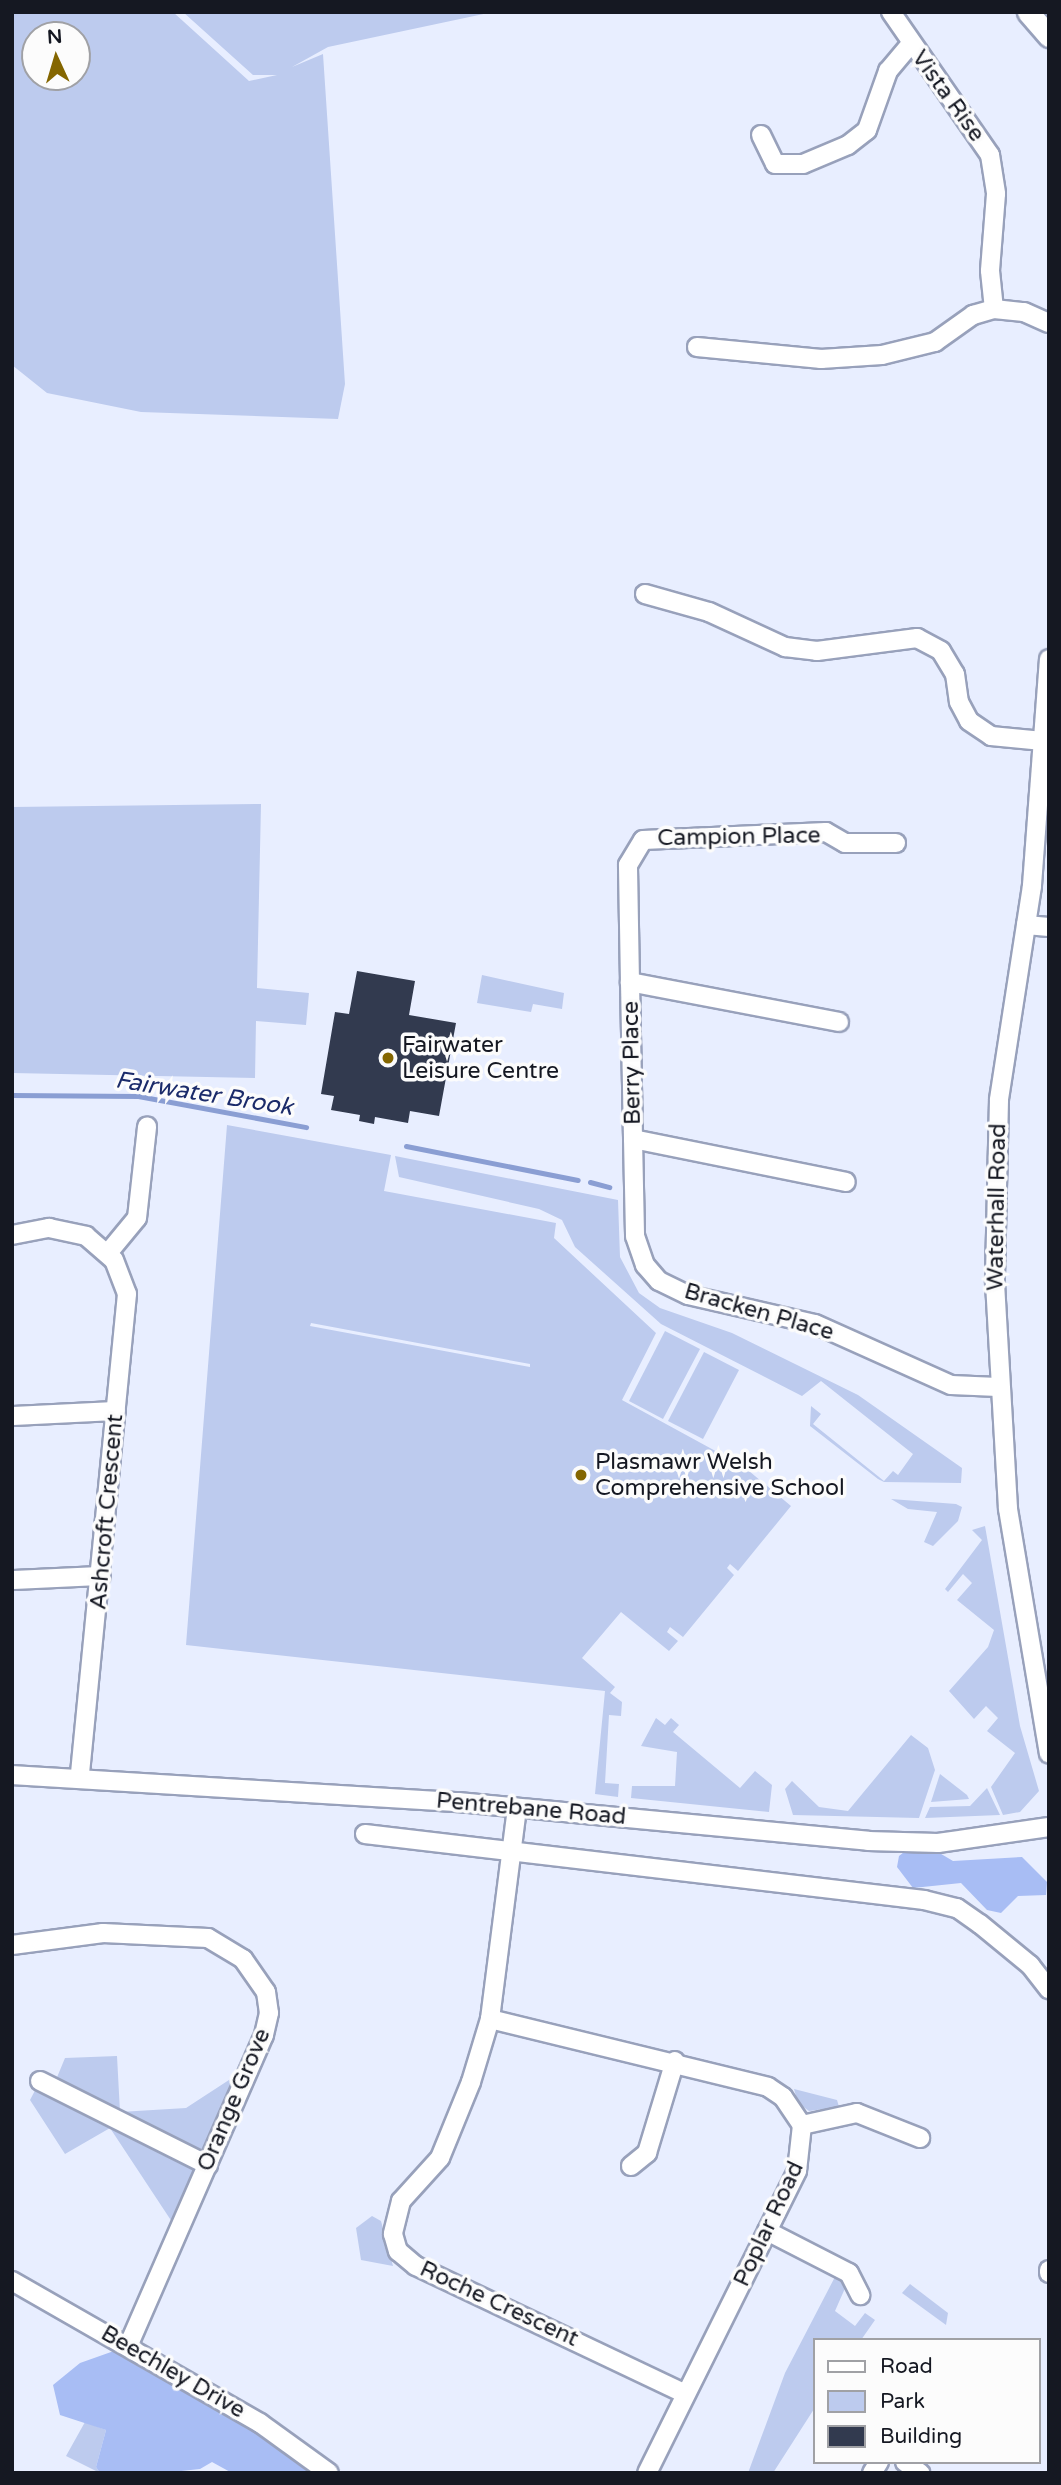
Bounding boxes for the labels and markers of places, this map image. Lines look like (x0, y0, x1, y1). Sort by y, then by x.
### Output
place label: Fairwater Leisure Centre (402, 1031, 559, 1085)
marker: Fairwater Leisure Centre (380, 1050, 396, 1066)
place label: Plasmawr Welsh Comprehensive School (595, 1448, 845, 1502)
marker: Plasmawr Welsh Comprehensive School (573, 1467, 589, 1483)

